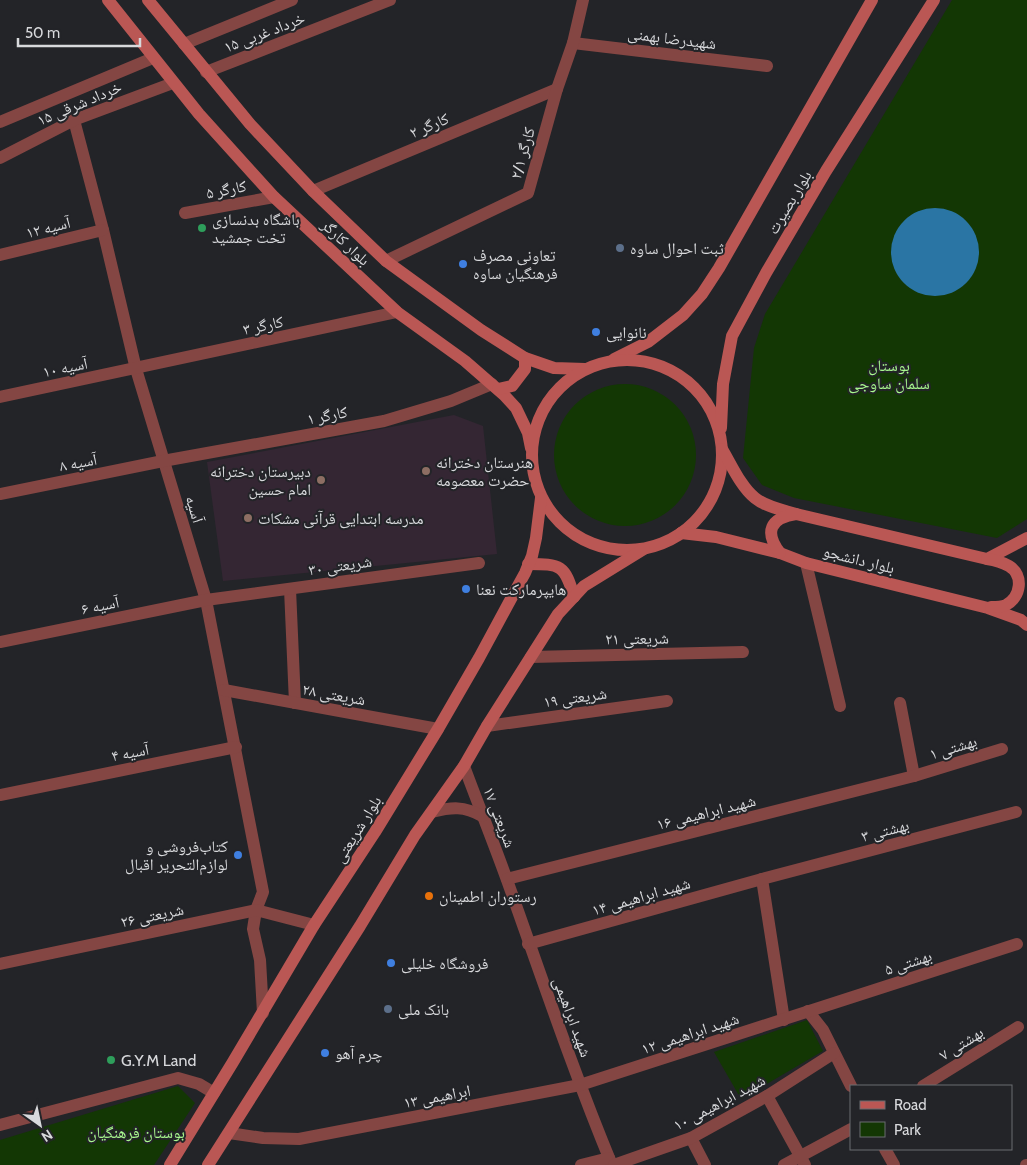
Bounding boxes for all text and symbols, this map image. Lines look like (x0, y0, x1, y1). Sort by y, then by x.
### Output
street label: ۱۵ خرداد غربی (221, 8, 308, 58)
scale bar (18, 15, 140, 47)
text: 50 m (25, 24, 60, 42)
street label: شهیدرضا بهمنی (626, 24, 717, 54)
street label: ۱۵ خرداد شرقی (34, 77, 125, 131)
street label: کارگر ۲ (407, 109, 452, 142)
street label: کارگر ۲/۱ (506, 125, 539, 181)
street label: بلوار بصیرت (763, 167, 816, 238)
street label: کارگر ۵ (204, 176, 248, 203)
place label: باشگاه بدنسازی تخت جمشید (212, 210, 300, 247)
street label: آسیه ۱۲ (24, 213, 73, 242)
street label: بلوار کارگر (317, 214, 374, 270)
marker: باشگاه بدنسازی تخت جمشید (196, 222, 208, 234)
place label: ثبت احوال ساوه (630, 239, 724, 259)
marker: ثبت احوال ساوه (614, 242, 626, 254)
place label: تعاونی مصرف فرهنگیان ساوه (473, 246, 558, 284)
marker: تعاونی مصرف فرهنگیان ساوه (457, 258, 469, 270)
street label: کارگر ۳ (241, 312, 285, 339)
place label: نانوایی (606, 323, 647, 343)
marker: نانوایی (590, 326, 602, 338)
street label: آسیه ۱۰ (41, 353, 90, 381)
park label: بوستان سلمان ساوجی (848, 356, 930, 394)
street label: کارگر ۱ (305, 402, 349, 429)
street label: آسیه ۸ (58, 449, 100, 475)
place label: هنرستان دخترانه حضرت معصومه (436, 453, 533, 490)
place label: دبیرستان دخترانه امام حسین (210, 462, 311, 500)
marker: هنرستان دخترانه حضرت معصومه (420, 465, 432, 477)
marker: دبیرستان دخترانه امام حسین (315, 474, 327, 486)
street label: آسیه (181, 493, 208, 526)
place label: مدرسه ابتدایی قرآنی مشکات (258, 509, 424, 529)
marker: مدرسه ابتدایی قرآنی مشکات (242, 512, 254, 524)
street label: بلوار دانشجو (821, 541, 897, 578)
street label: شریعتی ۳۰ (307, 552, 373, 580)
place label: هایپرمارکت نعنا (476, 580, 566, 599)
marker: هایپرمارکت نعنا (460, 583, 472, 595)
street label: آسیه ۶ (79, 592, 122, 619)
street label: شریعتی ۲۱ (605, 628, 669, 650)
street label: شریعتی ۲۸ (301, 680, 367, 710)
street label: شریعتی ۱۹ (542, 684, 608, 712)
street label: بهشتی ۱ (927, 731, 979, 765)
street label: آسیه ۴ (110, 739, 152, 765)
street label: شریعتی ۱۷ (478, 784, 520, 851)
street label: شهید ابراهیمی ۱۶ (655, 791, 758, 835)
street label: بلوار شریعتی (329, 792, 386, 867)
street label: بهشتی ۳ (859, 815, 911, 847)
place label: کتاب‌فروشی و لوازم‌التحریر اقبال (125, 837, 228, 875)
marker: کتاب‌فروشی و لوازم‌التحریر اقبال (232, 849, 244, 861)
street label: شهید ابراهیمی ۱۴ (590, 873, 693, 921)
place label: رستوران اطمینان (439, 887, 537, 907)
marker: رستوران اطمینان (423, 890, 435, 902)
street label: شریعتی ۲۶ (119, 900, 186, 932)
street label: بهشتی ۵ (882, 946, 935, 980)
place label: فروشگاه خلیلی (401, 954, 489, 974)
marker: فروشگاه خلیلی (385, 957, 397, 969)
street label: شهید ابراهیمی (548, 975, 596, 1060)
place label: بانک ملی (398, 1000, 449, 1020)
marker: بانک ملی (382, 1003, 394, 1015)
street label: شهید ابراهیمی ۱۲ (639, 1009, 742, 1059)
street label: بهشتی ۷ (936, 1022, 987, 1065)
place label: چرم آهو (335, 1044, 383, 1064)
marker: چرم آهو (319, 1047, 331, 1059)
place label: G.Y.M Land (121, 1051, 196, 1070)
marker: G.Y.M Land (105, 1054, 117, 1066)
street label: شهید ابراهیمی ۱۰ (670, 1070, 769, 1136)
street label: ابراهیمی ۱۳ (402, 1081, 472, 1113)
legend (850, 1085, 1012, 1150)
text: Road (894, 1096, 927, 1114)
north arrow (15, 1100, 65, 1150)
text: Park (894, 1121, 921, 1139)
park label: بوستان فرهنگیان (87, 1123, 185, 1143)
text: N (38, 1126, 56, 1146)

